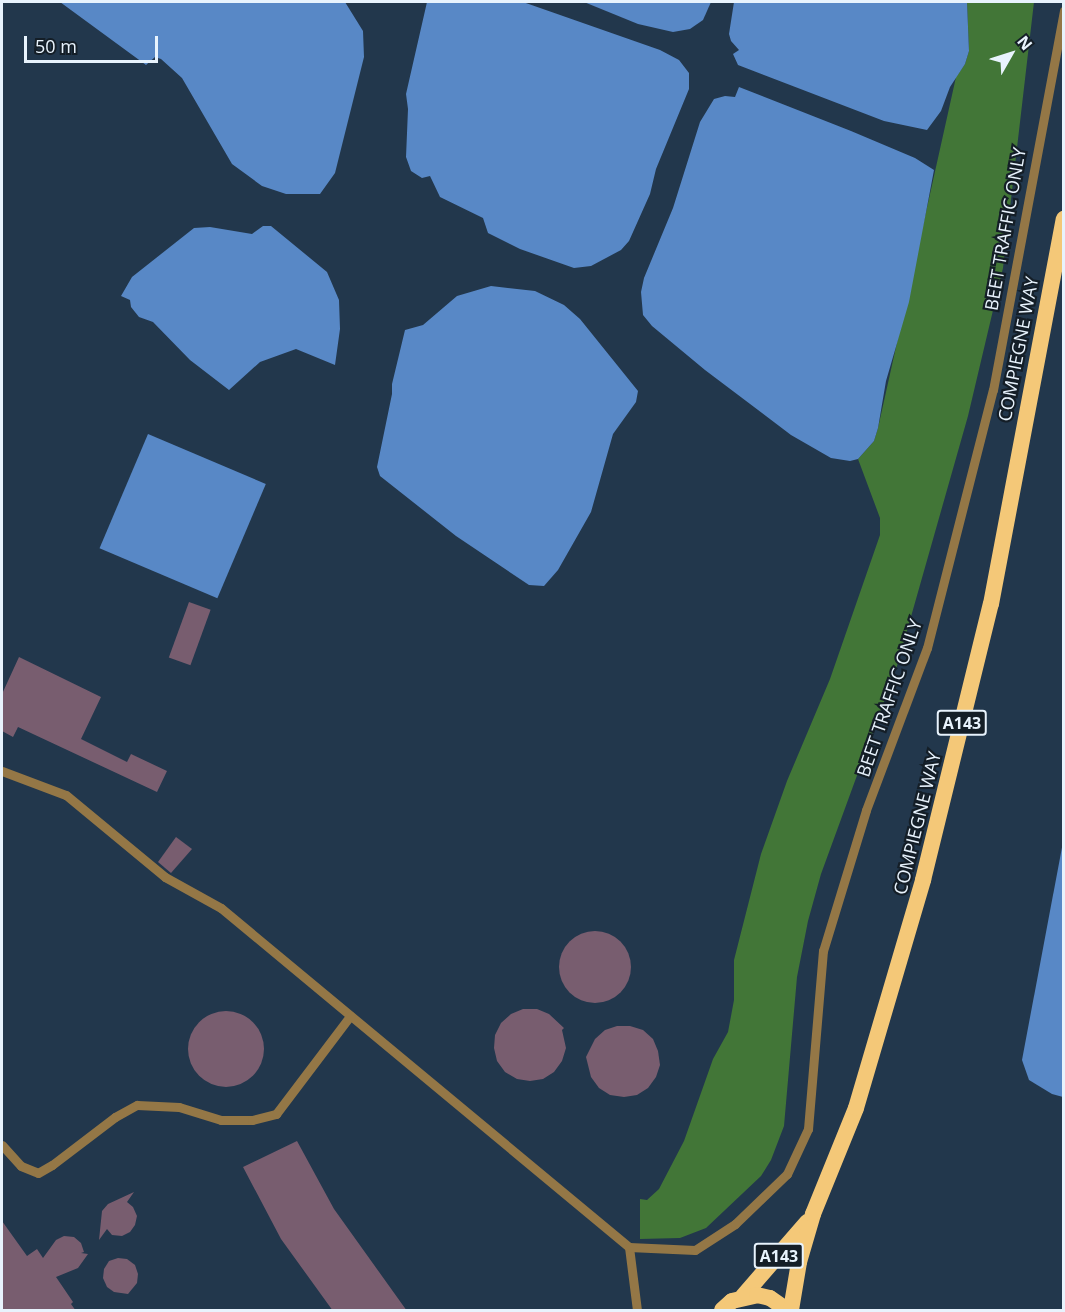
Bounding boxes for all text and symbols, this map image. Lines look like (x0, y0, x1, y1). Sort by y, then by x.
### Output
scale bar (27, 24, 160, 62)
north arrow (981, 24, 1041, 84)
text: N (1012, 31, 1038, 55)
text: 50 m (35, 34, 77, 58)
street label: BEET TRAFFIC ONLY (980, 146, 1030, 312)
street label: COMPIEGNE WAY (993, 275, 1043, 423)
street label: BEET TRAFFIC ONLY (852, 616, 926, 780)
road number: A143 (936, 710, 988, 736)
street label: COMPIEGNE WAY (889, 749, 945, 897)
road number: A143 (754, 1243, 804, 1269)

